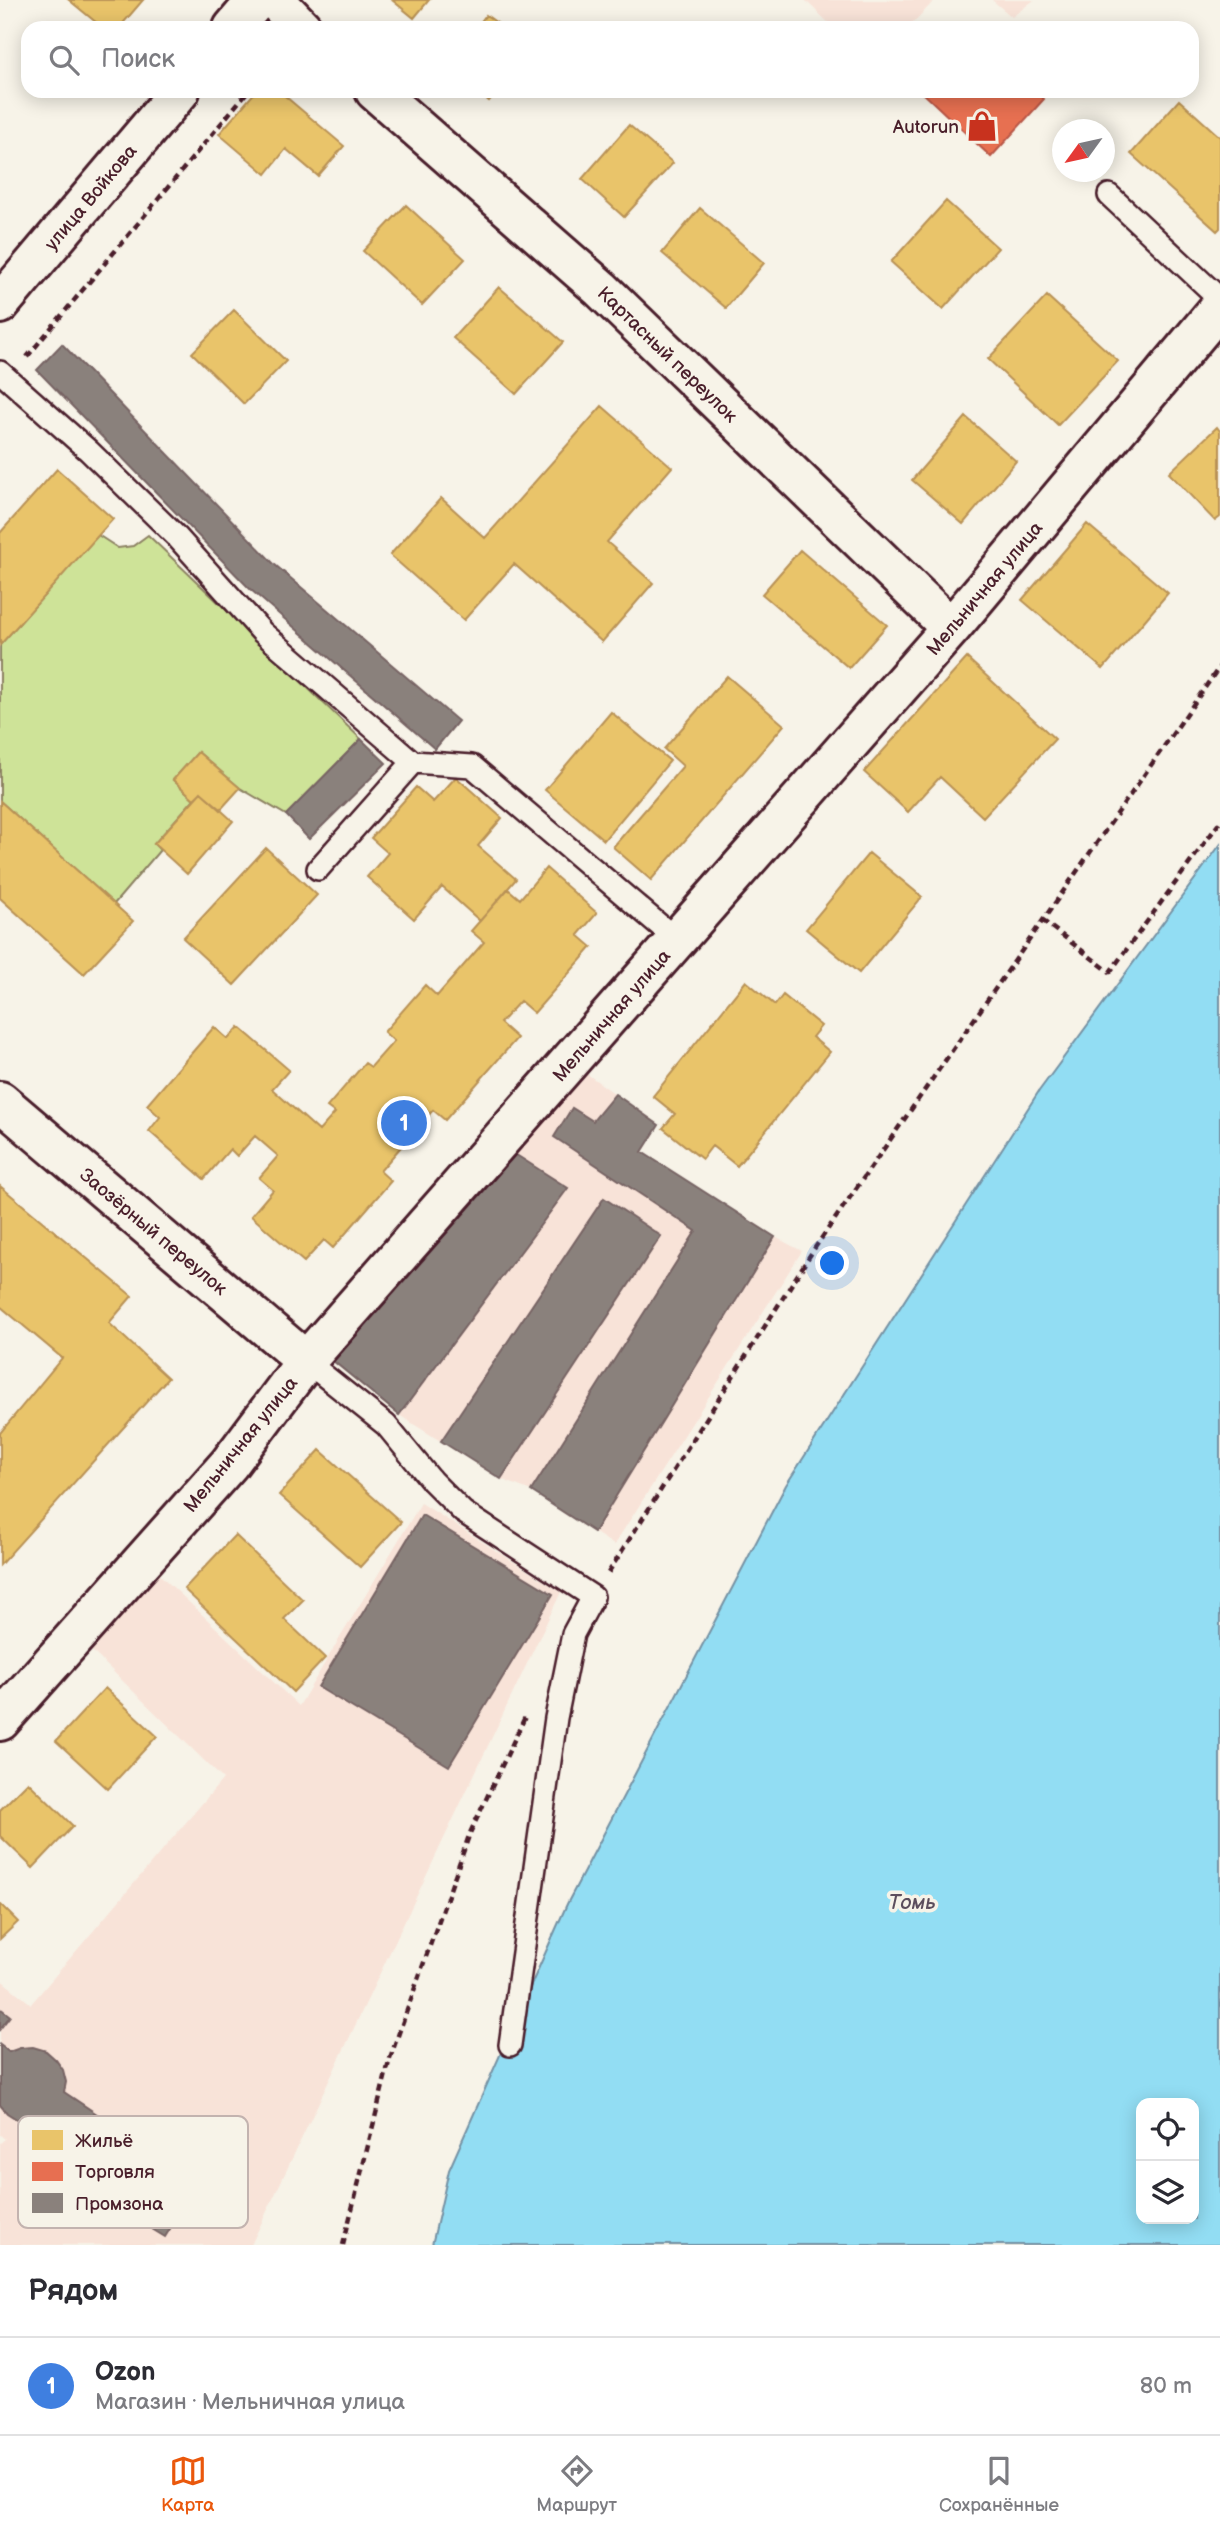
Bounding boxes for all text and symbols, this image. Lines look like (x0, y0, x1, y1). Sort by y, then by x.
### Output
search box (21, 21, 1199, 98)
icon: search (45, 41, 83, 79)
text: Поиск (101, 44, 175, 75)
shop icon: Autorun (965, 109, 999, 143)
place label: Autorun (893, 116, 959, 139)
north arrow (1052, 119, 1115, 182)
street label: улица Войкова (40, 140, 142, 256)
street label: Картасный переулок (592, 282, 742, 428)
street label: Мельничная улица (922, 517, 1048, 661)
street label: Мельничная улица (548, 945, 676, 1087)
pin: 1 (381, 1097, 427, 1149)
street label: Заозёрный переулок (75, 1164, 231, 1301)
your location (815, 1246, 849, 1280)
street label: Мельничная улица (179, 1372, 303, 1517)
water label: Томь (888, 1890, 936, 1915)
map controls (1136, 2098, 1199, 2224)
button: locate (1136, 2098, 1199, 2161)
legend (18, 2116, 248, 2228)
text: Жильё (75, 2130, 133, 2153)
text: Торговля (75, 2161, 155, 2184)
button: layers (1136, 2161, 1199, 2224)
text: Промзона (75, 2193, 163, 2216)
text: Рядом (28, 2273, 118, 2309)
text: Ozon (95, 2357, 156, 2388)
text: 1 (46, 2372, 56, 2400)
text: 80 m (1140, 2372, 1192, 2400)
text: Магазин · Мельничная улица (95, 2388, 405, 2416)
tab: Карта (161, 2452, 214, 2517)
tab: Маршрут (536, 2452, 617, 2517)
tab: Сохранённые (939, 2452, 1059, 2517)

